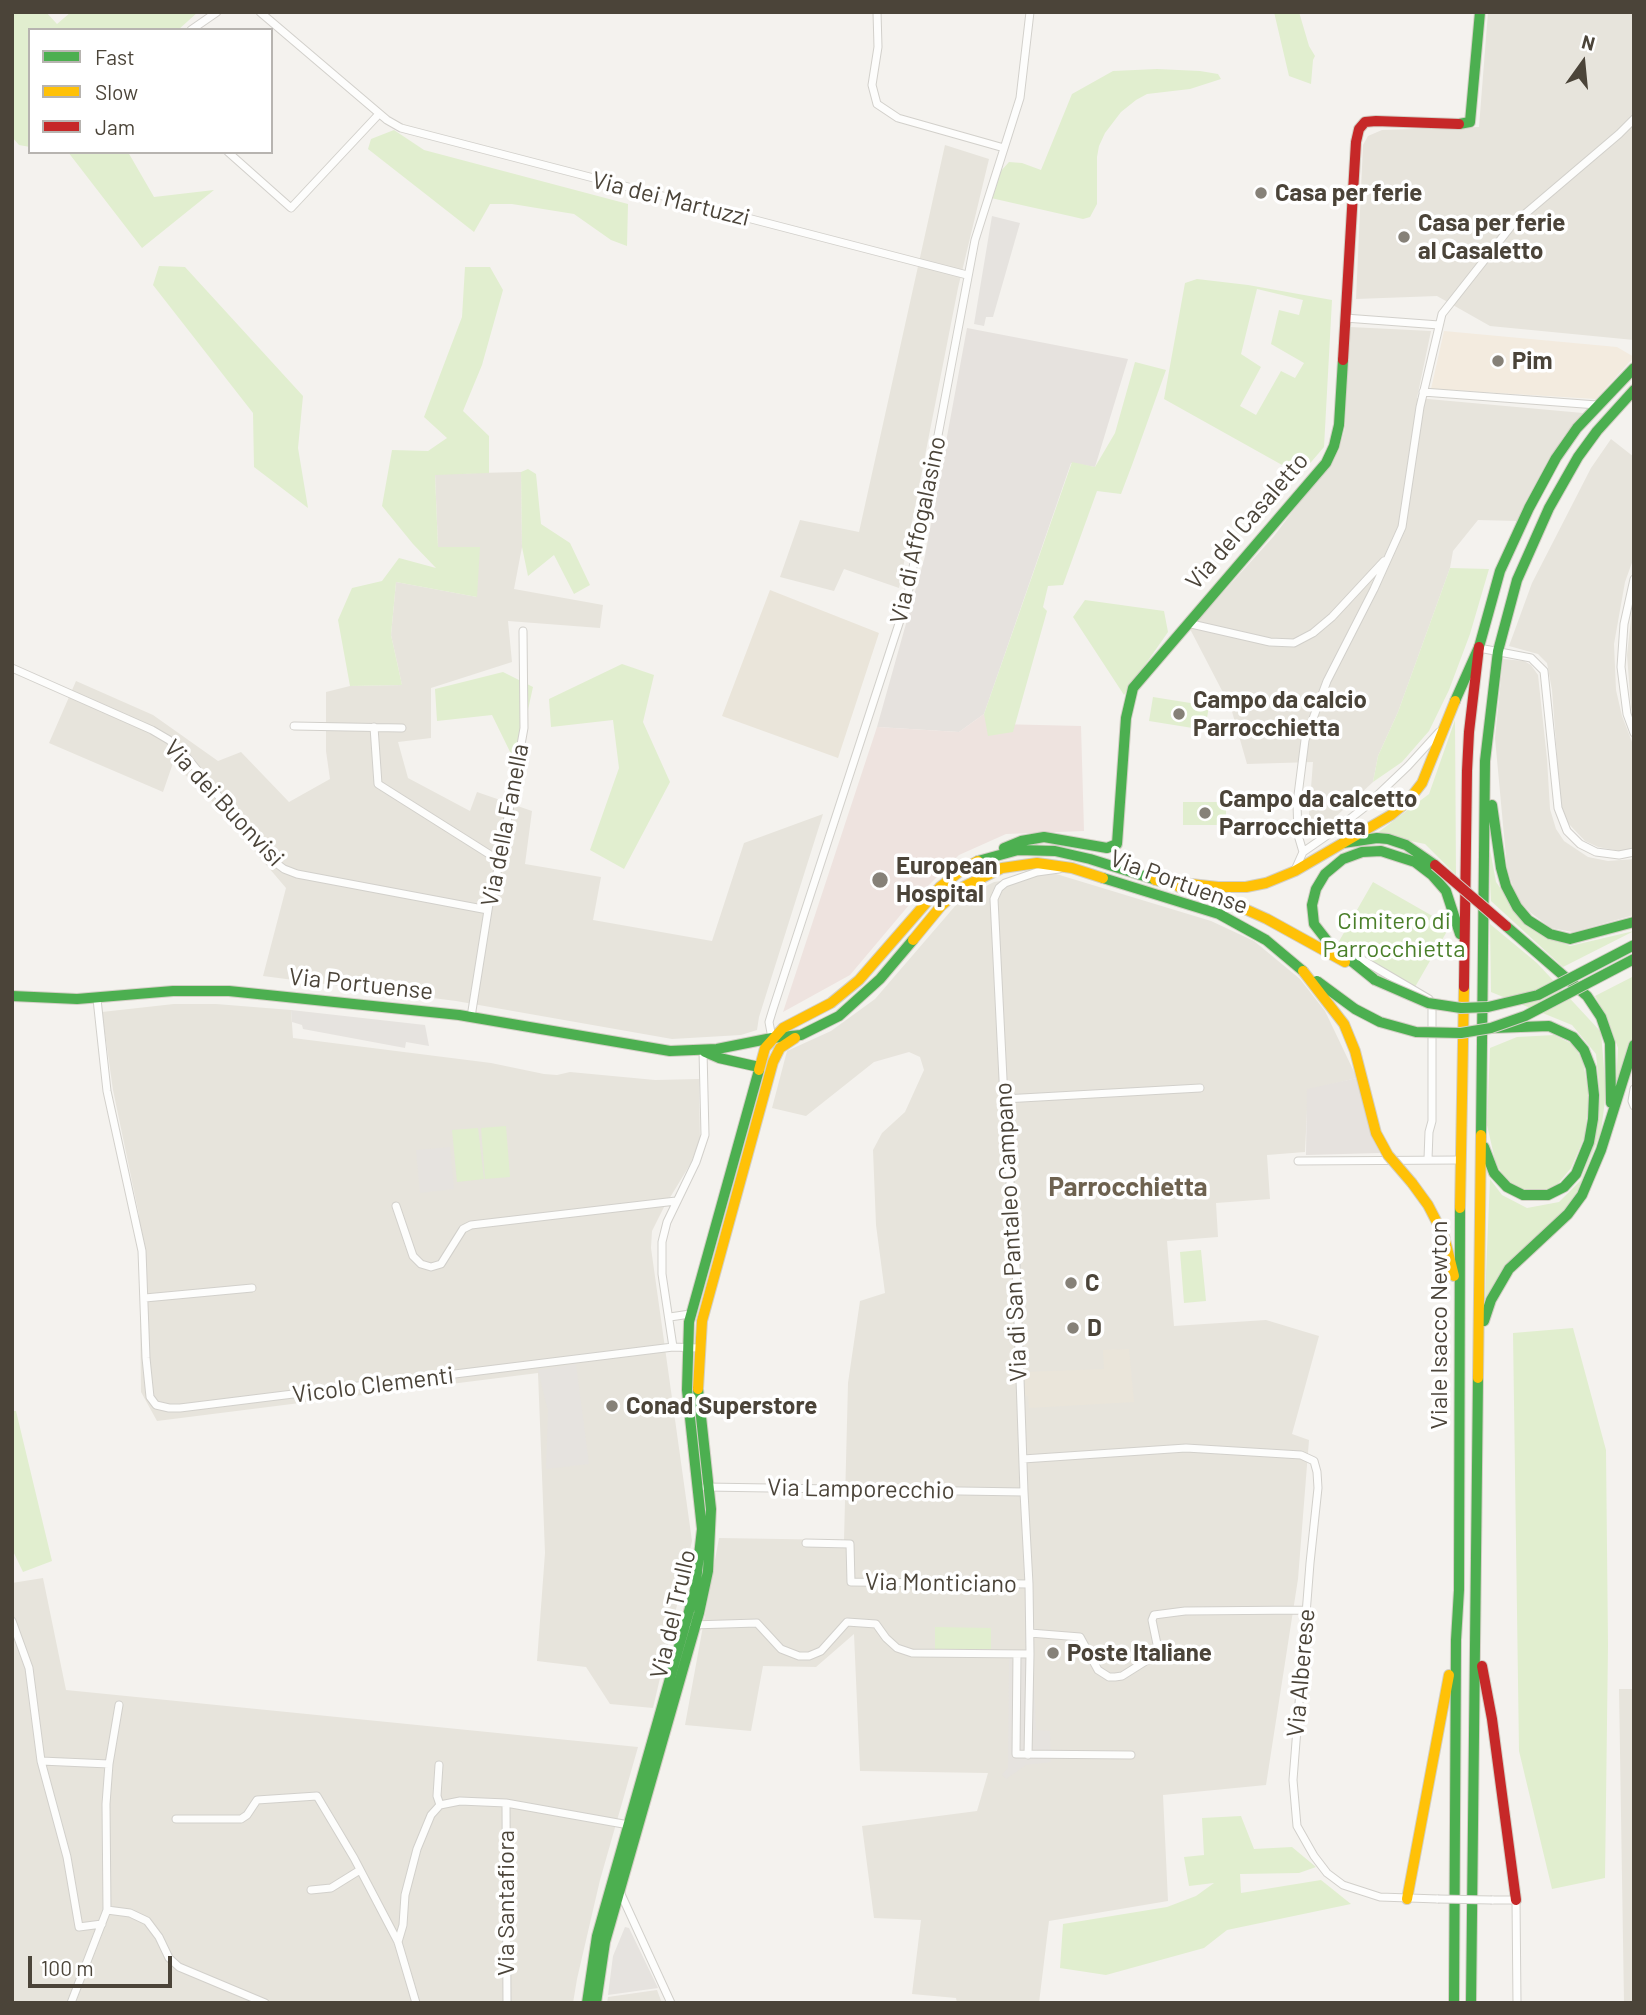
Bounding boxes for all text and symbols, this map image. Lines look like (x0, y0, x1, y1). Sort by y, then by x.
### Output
legend (28, 28, 273, 154)
north arrow (1548, 28, 1618, 98)
text: N (1579, 29, 1598, 55)
text: Fast (95, 44, 135, 69)
text: Slow (95, 79, 138, 104)
text: Jam (95, 114, 135, 139)
street label: Via dei Martuzzi (589, 165, 753, 233)
place label: Casa per ferie (1275, 179, 1422, 207)
marker: Casa per ferie (1253, 185, 1269, 201)
place label: Casa per ferie al Casaletto (1418, 209, 1565, 265)
marker: Casa per ferie al Casaletto (1396, 229, 1412, 245)
place label: Pim (1512, 347, 1552, 375)
marker: Pim (1490, 353, 1506, 369)
street label: Via di Affogalasino (884, 434, 952, 626)
street label: Via del Casaletto (1180, 447, 1314, 595)
place label: Campo da calcio Parrocchietta (1193, 686, 1367, 742)
marker: Campo da calcio Parrocchietta (1171, 706, 1187, 722)
street label: Via dei Buonvisi (158, 734, 290, 872)
street label: Via della Fanella (475, 741, 535, 909)
place label: Campo da calcetto Parrocchietta (1219, 785, 1417, 841)
marker: Campo da calcetto Parrocchietta (1197, 805, 1213, 821)
street label: Via Portuense (1106, 844, 1252, 920)
place label: European Hospital (896, 852, 998, 908)
marker: European Hospital (870, 870, 890, 890)
park label: Cimitero di Parrocchietta (1322, 907, 1466, 963)
street label: Via Portuense (287, 962, 435, 1006)
street label: Via di San Pantaleo Campano (989, 1082, 1033, 1382)
district label: Parrocchietta (1048, 1171, 1208, 1203)
street label: Viale Isacco Newton (1425, 1221, 1453, 1429)
place label: C (1085, 1269, 1100, 1297)
marker: C (1063, 1275, 1079, 1291)
place label: D (1087, 1314, 1102, 1342)
marker: D (1065, 1320, 1081, 1336)
street label: Vicolo Clementi (291, 1361, 455, 1409)
place label: Conad Superstore (626, 1392, 817, 1420)
marker: Conad Superstore (604, 1398, 620, 1414)
street label: Via Lamporecchio (767, 1473, 955, 1505)
street label: Via del Trullo (644, 1547, 702, 1681)
street label: Via Monticiano (865, 1567, 1017, 1599)
street label: Via Alberese (1281, 1608, 1321, 1738)
place label: Poste Italiane (1067, 1639, 1212, 1667)
marker: Poste Italiane (1045, 1645, 1061, 1661)
street label: Via Santafiora (492, 1830, 520, 1976)
scale bar (32, 1941, 175, 1985)
text: 100 m (41, 1955, 94, 1980)

